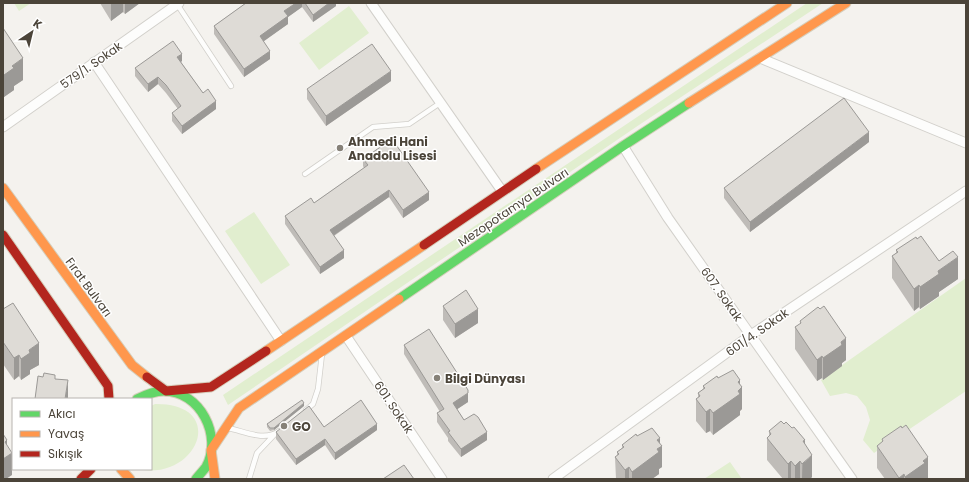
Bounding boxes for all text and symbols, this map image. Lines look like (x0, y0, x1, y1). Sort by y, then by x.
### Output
north arrow (12, 12, 52, 52)
text: K (30, 15, 46, 33)
street label: 579/1. Sokak (57, 37, 126, 93)
place label: Ahmedi Hani Anadolu Lisesi (348, 133, 437, 164)
marker: Ahmedi Hani Anadolu Lisesi (335, 143, 345, 153)
street label: Mezopotamya Bulvarı (454, 164, 572, 250)
street label: Fırat Bulvarı (62, 254, 116, 320)
street label: 607. Sokak (697, 263, 747, 325)
street label: 601/4. Sokak (722, 304, 793, 360)
place label: Bilgi Dünyası (445, 370, 525, 387)
marker: Bilgi Dünyası (432, 373, 442, 383)
street label: 601. Sokak (370, 377, 418, 437)
legend (12, 398, 152, 470)
text: Akıcı (48, 405, 76, 422)
place label: GO (292, 418, 311, 435)
marker: GO (279, 421, 289, 431)
text: Yavaş (48, 425, 84, 442)
text: Sıkışık (48, 445, 83, 462)

